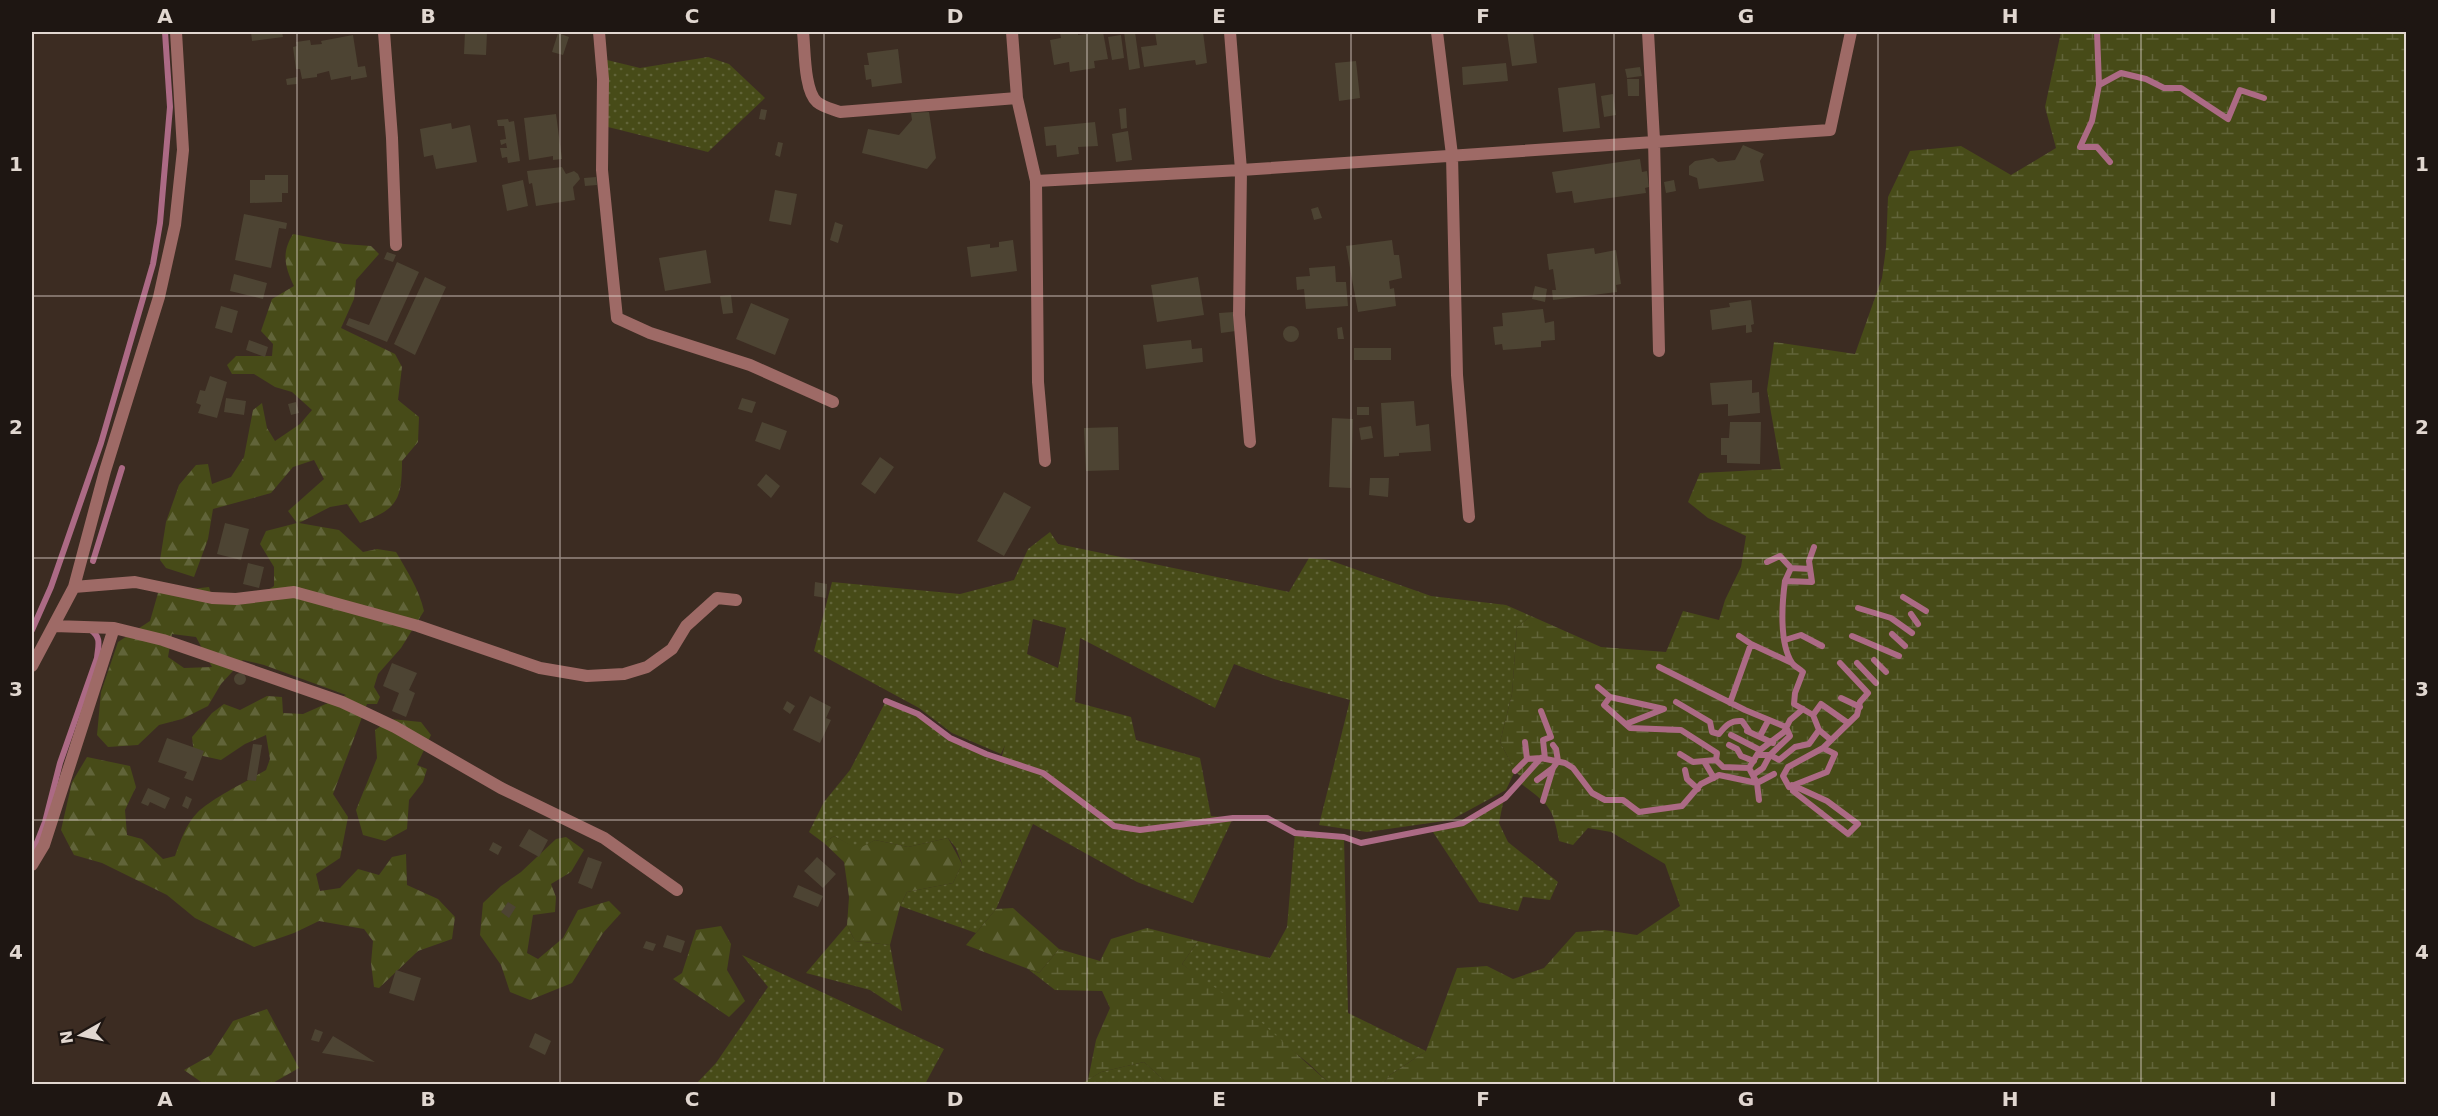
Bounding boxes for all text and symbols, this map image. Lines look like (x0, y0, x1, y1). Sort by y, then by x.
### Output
text: A (157, 4, 173, 28)
text: B (420, 4, 436, 28)
text: C (685, 4, 699, 28)
text: D (947, 4, 963, 28)
text: E (1212, 4, 1226, 28)
text: F (1476, 4, 1490, 28)
text: G (1738, 4, 1754, 28)
text: H (2002, 4, 2018, 28)
text: I (2269, 4, 2277, 28)
text: 1 (9, 152, 23, 176)
text: 1 (2415, 152, 2429, 176)
text: 2 (9, 415, 23, 439)
text: 2 (2415, 415, 2429, 439)
text: 3 (9, 677, 23, 701)
text: 3 (2415, 677, 2429, 701)
text: 4 (9, 940, 23, 964)
text: 4 (2415, 940, 2429, 964)
north arrow (51, 1005, 111, 1065)
text: N (56, 1029, 77, 1045)
text: A (157, 1087, 173, 1111)
text: B (420, 1087, 436, 1111)
text: C (685, 1087, 699, 1111)
text: D (947, 1087, 963, 1111)
text: E (1212, 1087, 1226, 1111)
text: F (1476, 1087, 1490, 1111)
text: G (1738, 1087, 1754, 1111)
text: H (2002, 1087, 2018, 1111)
text: I (2269, 1087, 2277, 1111)

